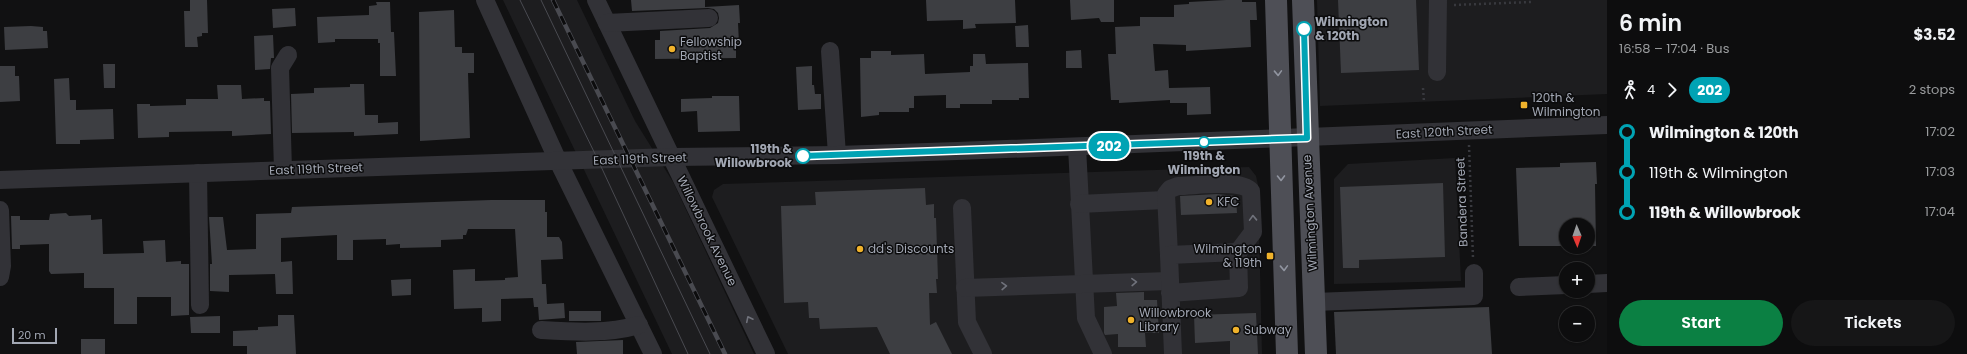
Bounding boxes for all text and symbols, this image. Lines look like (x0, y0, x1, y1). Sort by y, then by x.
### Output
text: 6 min (1619, 8, 1682, 39)
place label: Wilmington & 120th (1315, 13, 1388, 44)
marker: Wilmington & 120th (1296, 21, 1312, 37)
text: $3.52 (1914, 24, 1955, 45)
place label: Fellowship Baptist (680, 33, 742, 64)
text: 16:58 – 17:04 · Bus (1619, 39, 1729, 58)
marker: Fellowship Baptist (667, 44, 677, 54)
one-way arrow (1274, 70, 1282, 76)
icon: walk (1619, 79, 1641, 101)
icon: forward (1661, 79, 1683, 101)
text: 4 (1647, 80, 1655, 99)
text: 202 (1697, 80, 1722, 100)
text: 2 stops (1909, 80, 1955, 99)
place label: 120th & Wilmington (1532, 89, 1600, 120)
marker: 120th & Wilmington (1519, 100, 1529, 110)
street label: East 120th Street (1395, 120, 1493, 143)
text: Wilmington & 120th (1649, 122, 1799, 143)
text: 17:02 (1925, 122, 1955, 141)
line badge: 202 (1086, 133, 1132, 159)
text: 202 (1096, 136, 1122, 156)
marker: 119th & Wilmington (1198, 136, 1210, 148)
place label: 119th & Willowbrook (715, 140, 793, 171)
place label: 119th & Wilmington (1168, 147, 1240, 178)
street label: East 119th Street (593, 148, 687, 169)
marker: 119th & Willowbrook (795, 148, 811, 164)
street label: Wilmington Avenue (1298, 154, 1321, 272)
street label: Bandera Street (1451, 157, 1472, 247)
street label: East 119th Street (269, 158, 363, 179)
text: 119th & Wilmington (1649, 162, 1788, 183)
text: 17:03 (1925, 162, 1955, 181)
street label: Willowbrook Avenue (673, 173, 741, 289)
one-way arrow (1277, 175, 1285, 181)
place label: KFC (1217, 193, 1240, 210)
marker: KFC (1204, 197, 1214, 207)
text: 119th & Willowbrook (1649, 202, 1801, 223)
text: 17:04 (1925, 202, 1955, 221)
one-way arrow (1248, 215, 1257, 221)
north arrow (1559, 218, 1595, 254)
map controls (1559, 218, 1595, 342)
place label: dd's Discounts (868, 240, 954, 257)
place label: Wilmington & 119th (1194, 240, 1262, 271)
marker: dd's Discounts (855, 244, 865, 254)
marker: Wilmington & 119th (1265, 251, 1275, 261)
button: + (1559, 262, 1595, 298)
one-way arrow (1280, 265, 1288, 271)
one-way arrow (1131, 278, 1137, 286)
one-way arrow (1001, 282, 1007, 291)
button: Start (1619, 300, 1783, 346)
button: Tickets (1791, 300, 1955, 346)
place label: Willowbrook Library (1139, 304, 1212, 335)
button: − (1559, 306, 1595, 342)
marker: Willowbrook Library (1126, 315, 1136, 325)
one-way arrow (746, 316, 754, 323)
place label: Subway (1244, 321, 1292, 338)
marker: Subway (1231, 325, 1241, 335)
scale bar (12, 326, 57, 345)
text: 20 m (18, 327, 46, 343)

